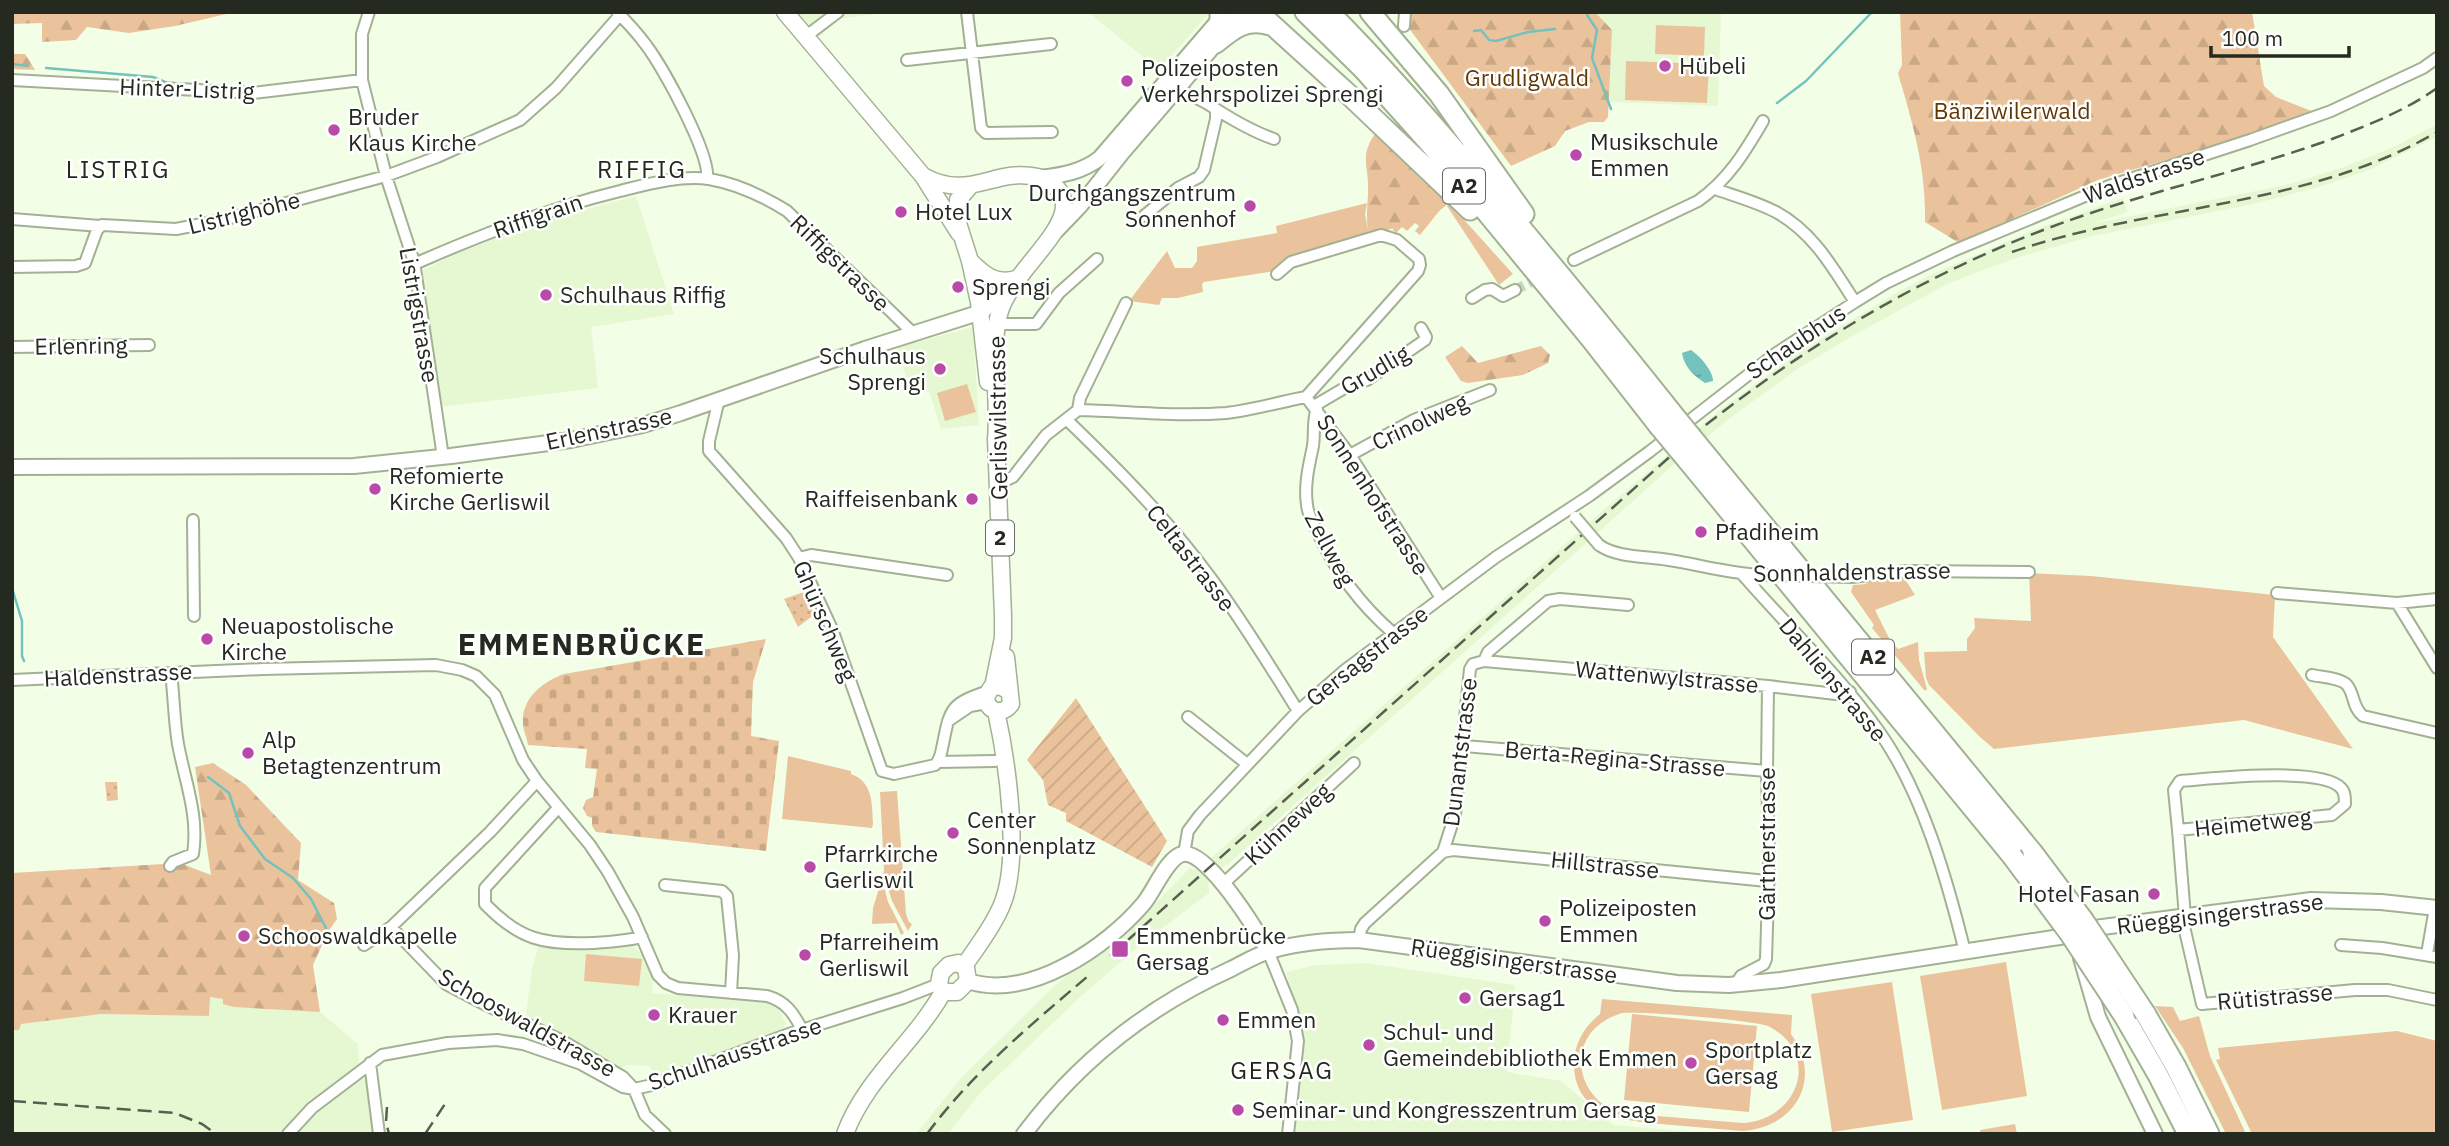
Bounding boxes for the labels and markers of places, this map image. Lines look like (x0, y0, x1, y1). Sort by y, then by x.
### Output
place label: Hübeli (1679, 50, 1746, 80)
place label: Polizeiposten Verkehrspolizei Sprengi (1141, 52, 1384, 108)
marker: Hübeli (1657, 58, 1673, 74)
marker: Polizeiposten Verkehrspolizei Sprengi (1119, 73, 1135, 89)
place label: Bruder Klaus Kirche (348, 101, 477, 157)
marker: Bruder Klaus Kirche (326, 122, 342, 138)
place label: Musikschule Emmen (1590, 126, 1718, 182)
marker: Musikschule Emmen (1568, 147, 1584, 163)
place label: Durchgangszentrum Sonnenhof (1028, 177, 1236, 233)
place label: Hotel Lux (915, 196, 1013, 226)
marker: Durchgangszentrum Sonnenhof (1242, 198, 1258, 214)
marker: Hotel Lux (893, 204, 909, 220)
place label: Sprengi (972, 271, 1051, 301)
place label: Schulhaus Riffig (560, 279, 725, 309)
marker: Sprengi (950, 279, 966, 295)
marker: Schulhaus Riffig (538, 287, 554, 303)
place label: Schulhaus Sprengi (819, 340, 926, 396)
marker: Schulhaus Sprengi (932, 361, 948, 377)
place label: Refomierte Kirche Gerliswil (389, 460, 550, 516)
marker: Refomierte Kirche Gerliswil (367, 481, 383, 497)
place label: Raiffeisenbank (805, 483, 958, 513)
marker: Raiffeisenbank (964, 491, 980, 507)
place label: Pfadiheim (1715, 516, 1819, 546)
marker: Pfadiheim (1693, 524, 1709, 540)
place label: Neuapostolische Kirche (221, 610, 394, 666)
marker: Neuapostolische Kirche (199, 631, 215, 647)
place label: Alp Betagtenzentrum (262, 724, 442, 780)
marker: Alp Betagtenzentrum (240, 745, 256, 761)
place label: Center Sonnenplatz (967, 804, 1096, 860)
marker: Center Sonnenplatz (945, 825, 961, 841)
place label: Pfarrkirche Gerliswil (824, 838, 938, 894)
marker: Pfarrkirche Gerliswil (802, 859, 818, 875)
place label: Hotel Fasan (2018, 878, 2140, 908)
marker: Hotel Fasan (2146, 886, 2162, 902)
place label: Polizeiposten Emmen (1559, 892, 1697, 948)
marker: Polizeiposten Emmen (1537, 913, 1553, 929)
place label: Schooswaldkapelle (258, 920, 457, 950)
place label: Emmenbrücke Gersag (1136, 920, 1286, 976)
place label: Pfarreiheim Gerliswil (819, 926, 939, 982)
marker: Schooswaldkapelle (236, 928, 252, 944)
marker: Emmenbrücke Gersag (1110, 939, 1130, 959)
marker: Pfarreiheim Gerliswil (797, 947, 813, 963)
place label: Gersag1 (1479, 982, 1565, 1012)
marker: Gersag1 (1457, 990, 1473, 1006)
place label: Krauer (668, 999, 738, 1029)
place label: Emmen (1237, 1004, 1316, 1034)
marker: Krauer (646, 1007, 662, 1023)
marker: Emmen (1215, 1012, 1231, 1028)
place label: Schul- und Gemeindebibliothek Emmen (1383, 1016, 1677, 1072)
place label: Sportplatz Gersag (1705, 1034, 1812, 1090)
marker: Schul- und Gemeindebibliothek Emmen (1361, 1037, 1377, 1053)
marker: Sportplatz Gersag (1683, 1055, 1699, 1071)
place label: Seminar- und Kongresszentrum Gersag (1252, 1094, 1656, 1124)
marker: Seminar- und Kongresszentrum Gersag (1230, 1102, 1246, 1118)

